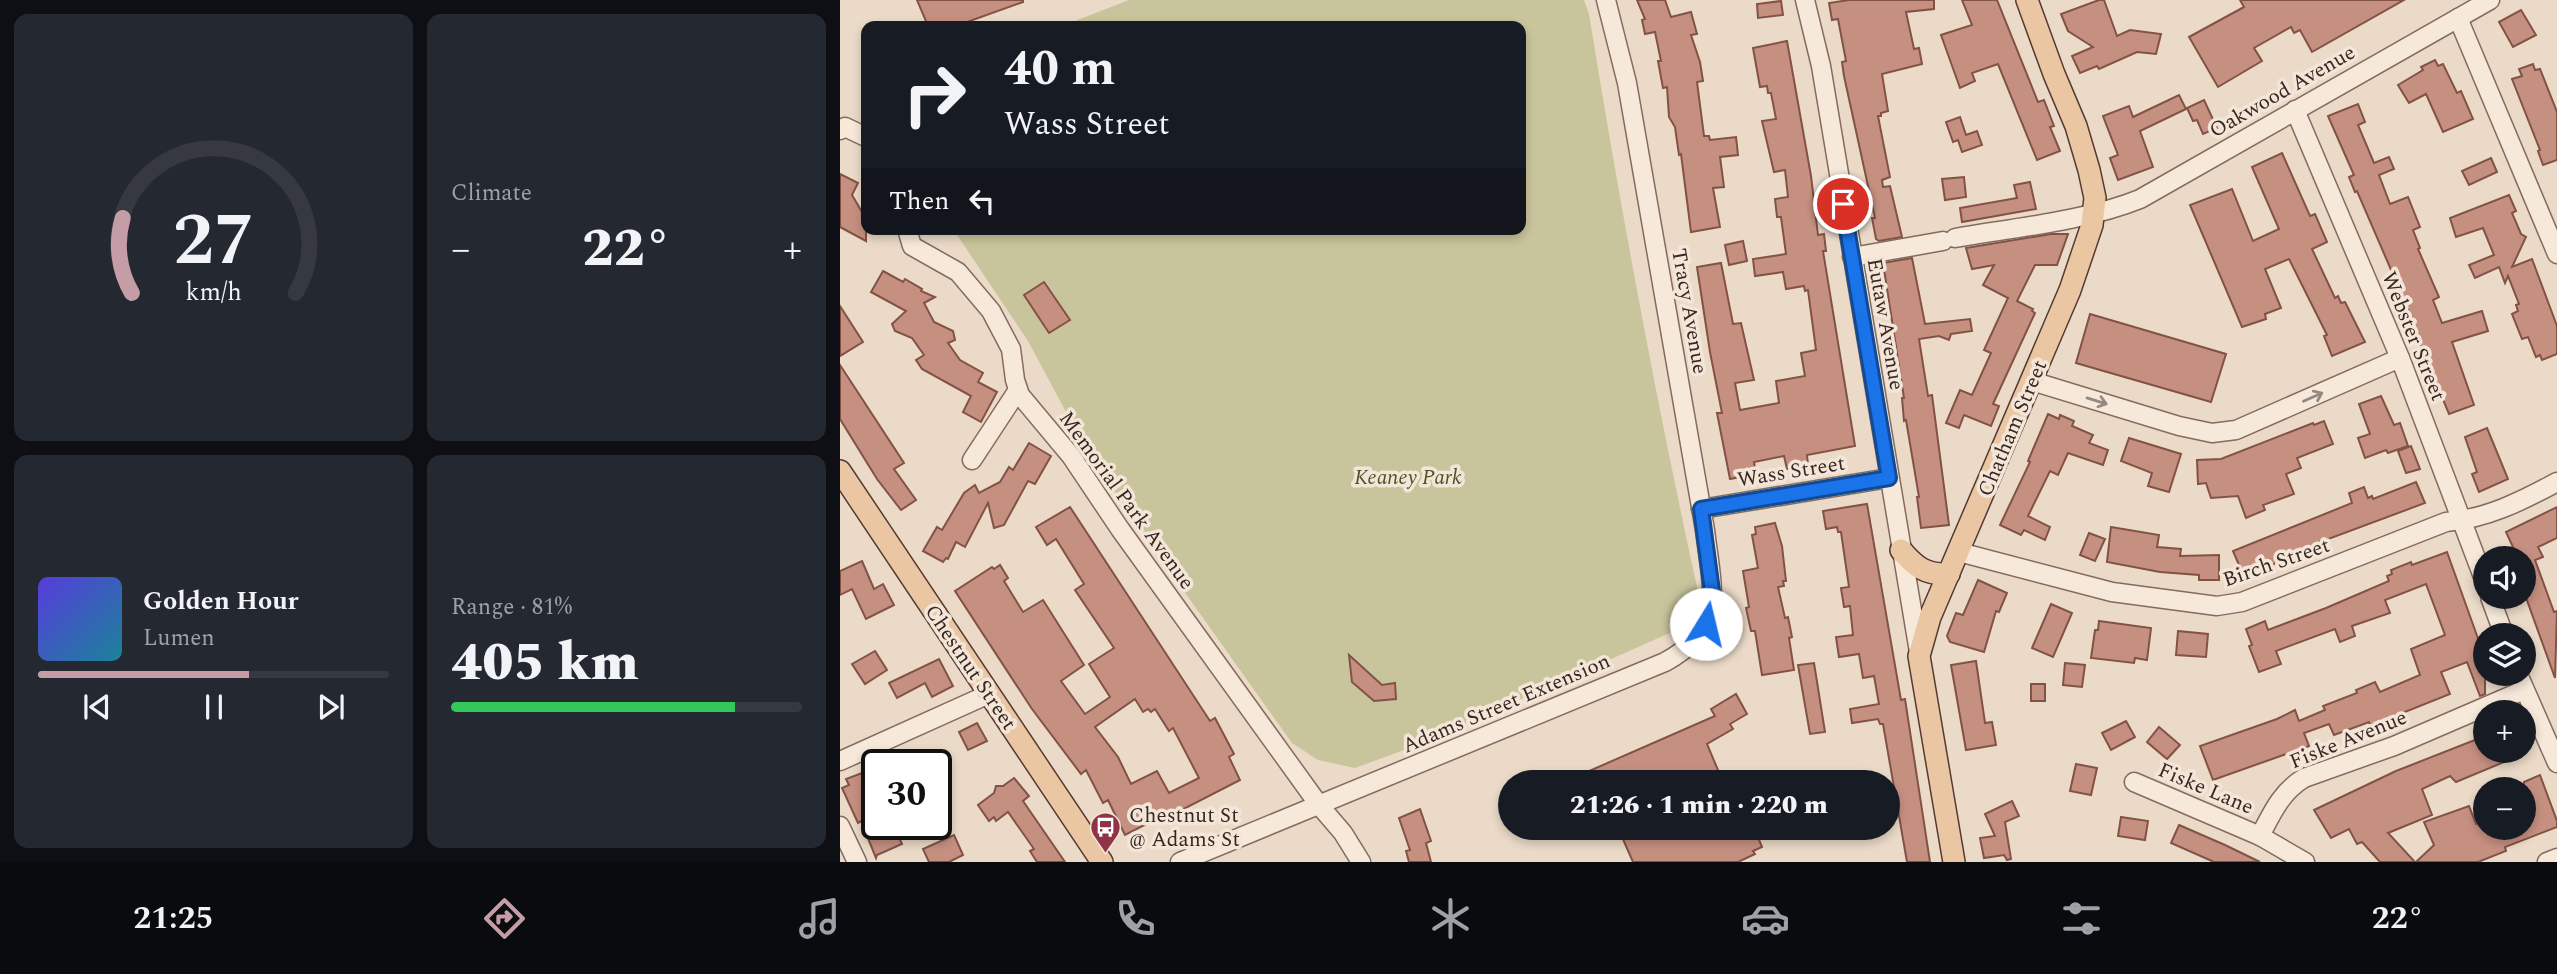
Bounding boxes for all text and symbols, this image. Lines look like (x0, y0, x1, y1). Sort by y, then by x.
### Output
text: 40 m (1004, 32, 1115, 107)
street label: Oakwood Avenue (2204, 37, 2361, 147)
icon: right (889, 49, 980, 140)
text: Wass Street (1004, 100, 1170, 149)
pin (1813, 174, 1873, 234)
text: Climate (451, 176, 532, 211)
text: Then (889, 181, 949, 221)
icon: left (963, 182, 1001, 220)
icon: arrive (1824, 185, 1862, 223)
text: 27 (173, 187, 254, 298)
text: 22° (582, 210, 671, 289)
text: − (451, 221, 470, 279)
text: + (783, 221, 802, 279)
street label: Tracy Avenue (1662, 246, 1716, 377)
street label: Eutaw Avenue (1858, 256, 1912, 393)
street label: Webster Street (2373, 267, 2454, 406)
text: km/h (185, 274, 242, 312)
street label: Chatham Street (1970, 355, 2056, 502)
one-way arrow (2302, 390, 2323, 403)
one-way arrow (2086, 395, 2108, 408)
street label: Memorial Park Avenue (1050, 405, 1202, 597)
street label: Wass Street (1735, 448, 1847, 496)
park label: Keaney Park (1354, 462, 1462, 494)
street label: Birch Street (2218, 530, 2334, 596)
map controls (2473, 546, 2536, 840)
button: sound (2473, 546, 2536, 609)
text: Golden Hour (143, 581, 299, 621)
position arrow (1669, 587, 1743, 661)
text: Range · 81% (451, 590, 572, 625)
street label: Chestnut Street (916, 598, 1024, 737)
text: Lumen (143, 621, 215, 656)
button: layers (2473, 623, 2536, 686)
text: 405 km (451, 624, 639, 703)
street label: Adams Street Extension (1397, 646, 1615, 762)
icon: previous (78, 688, 116, 726)
icon: pause (195, 688, 233, 726)
icon: next (312, 688, 350, 726)
button: + (2473, 700, 2536, 763)
street label: Fiske Avenue (2285, 702, 2412, 778)
speed limit sign: 30 (861, 749, 952, 840)
street label: Fiske Lane (2153, 754, 2258, 823)
button: − (2473, 777, 2536, 840)
text: 21:26 · 1 min · 220 m (1570, 785, 1828, 825)
place label: Chestnut St @ Adams St (1129, 800, 1240, 856)
bus stop icon: Chestnut St @ Adams St (1089, 810, 1123, 854)
text: 21:25 (133, 894, 214, 943)
icon: directions (480, 894, 529, 943)
icon: music (795, 894, 844, 943)
icon: phone (1111, 894, 1160, 943)
icon: climate (1426, 894, 1475, 943)
icon: car (1741, 894, 1790, 943)
icon: filters (2057, 894, 2106, 943)
text: 22° (2372, 894, 2424, 943)

